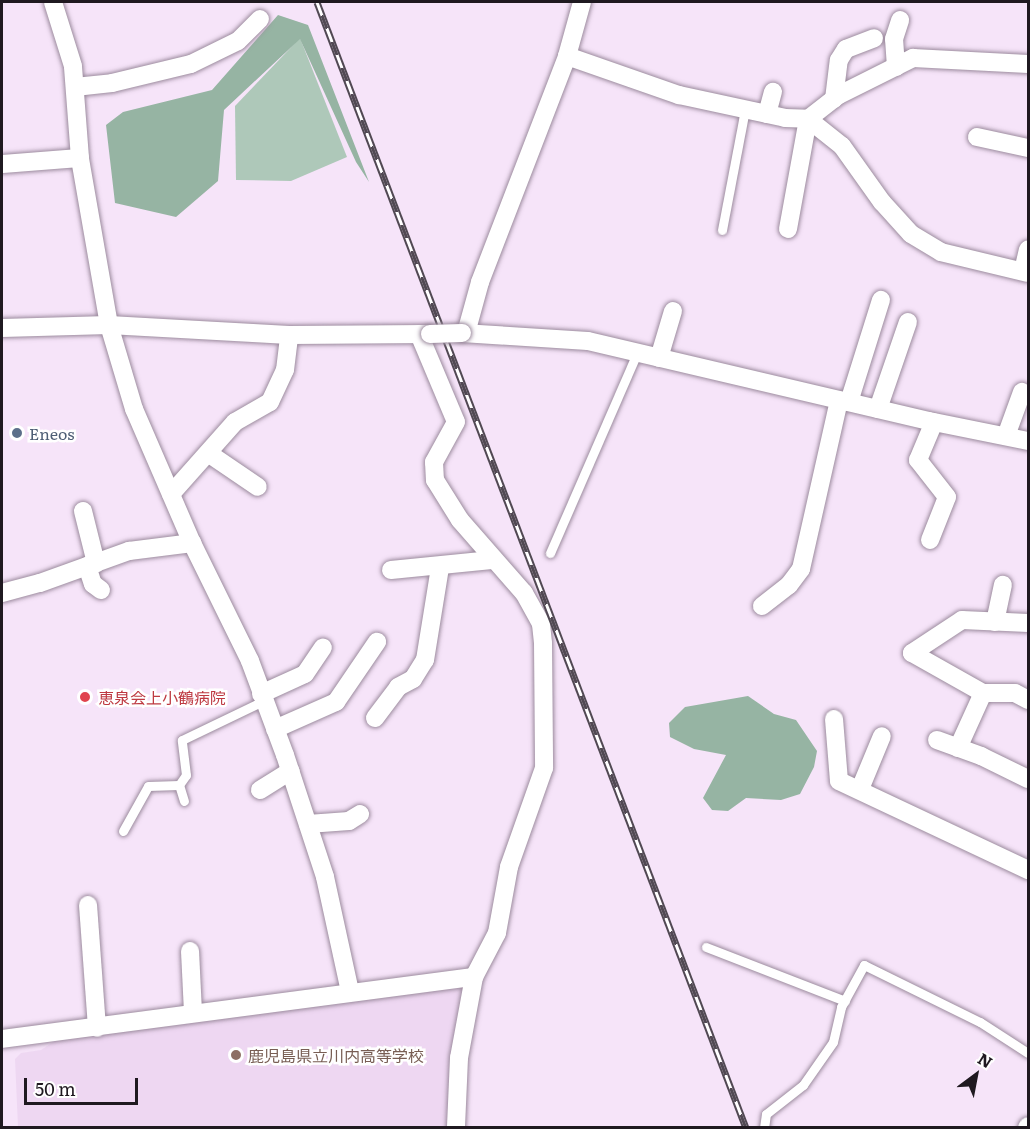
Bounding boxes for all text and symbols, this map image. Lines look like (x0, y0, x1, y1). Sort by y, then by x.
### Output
place label: Eneos (29, 423, 74, 443)
marker: Eneos (10, 426, 24, 440)
place label: 恵泉会上小鶴病院 (98, 687, 226, 707)
marker: 恵泉会上小鶴病院 (76, 688, 94, 706)
place label: 鹿児島県立川内高等学校 (248, 1045, 424, 1065)
north arrow (946, 1045, 1006, 1105)
text: N (973, 1046, 998, 1073)
marker: 鹿児島県立川内高等学校 (229, 1048, 243, 1062)
scale bar (27, 1066, 141, 1104)
text: 50 m (35, 1075, 76, 1102)

